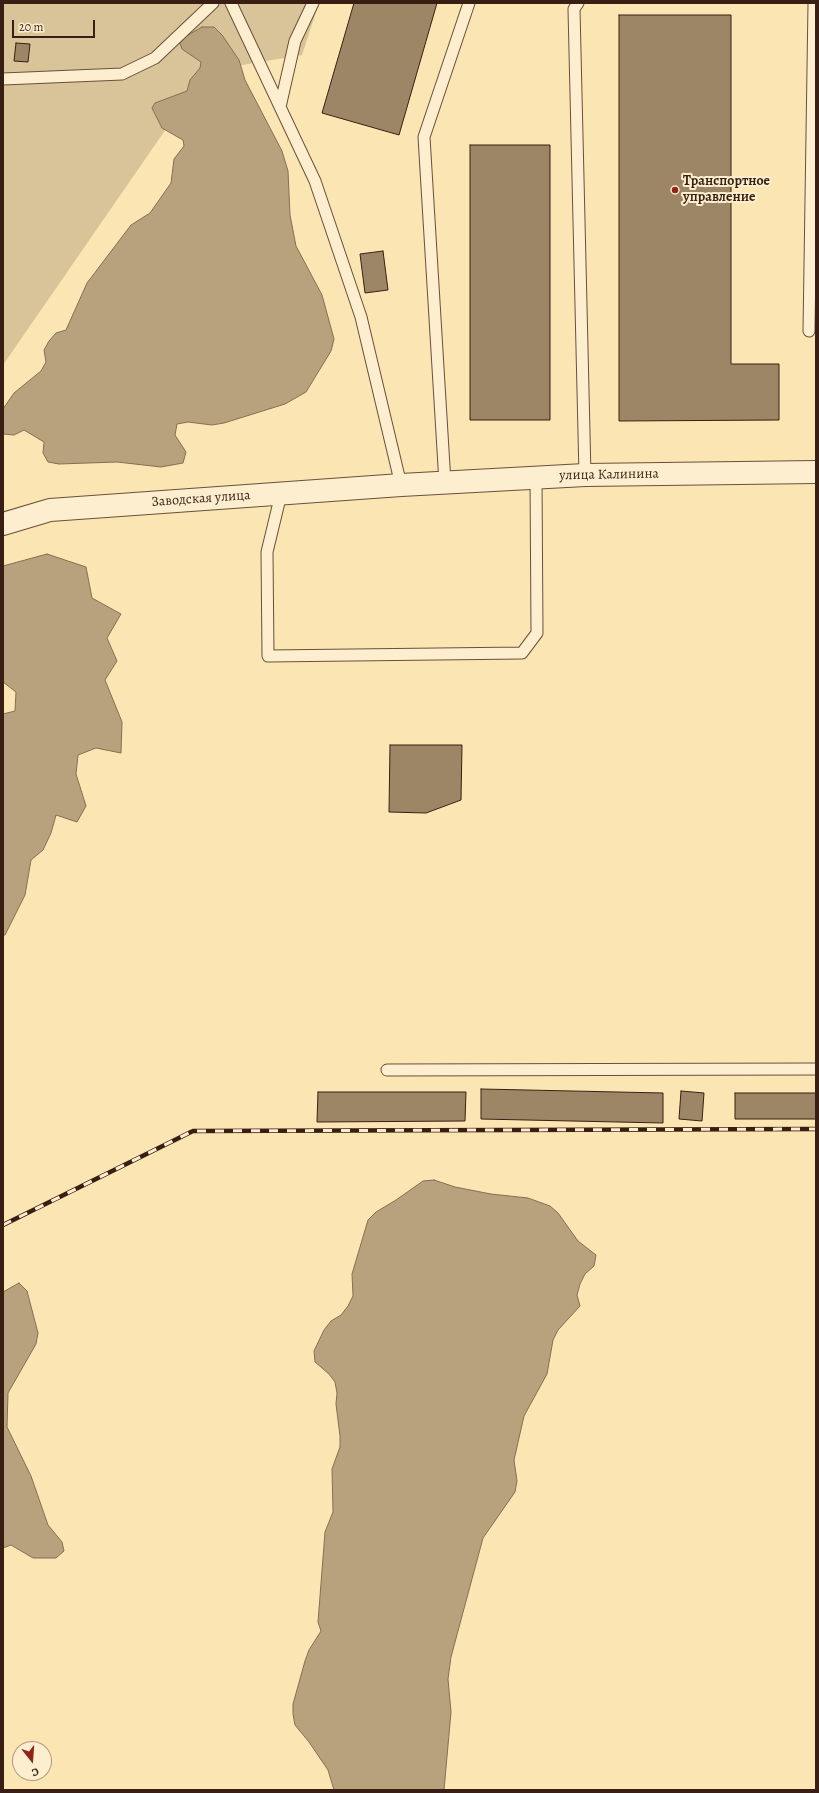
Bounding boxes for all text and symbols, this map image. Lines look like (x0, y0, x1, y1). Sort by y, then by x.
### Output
scale bar (14, 12, 97, 38)
text: 20 m (19, 19, 43, 35)
place label: Транспортное управление (683, 174, 770, 206)
marker: Транспортное управление (670, 185, 680, 195)
street label: улица Калинина (559, 466, 659, 484)
street label: Заводская улица (151, 487, 251, 511)
north arrow (12, 1741, 52, 1781)
text: С (30, 1764, 41, 1780)

